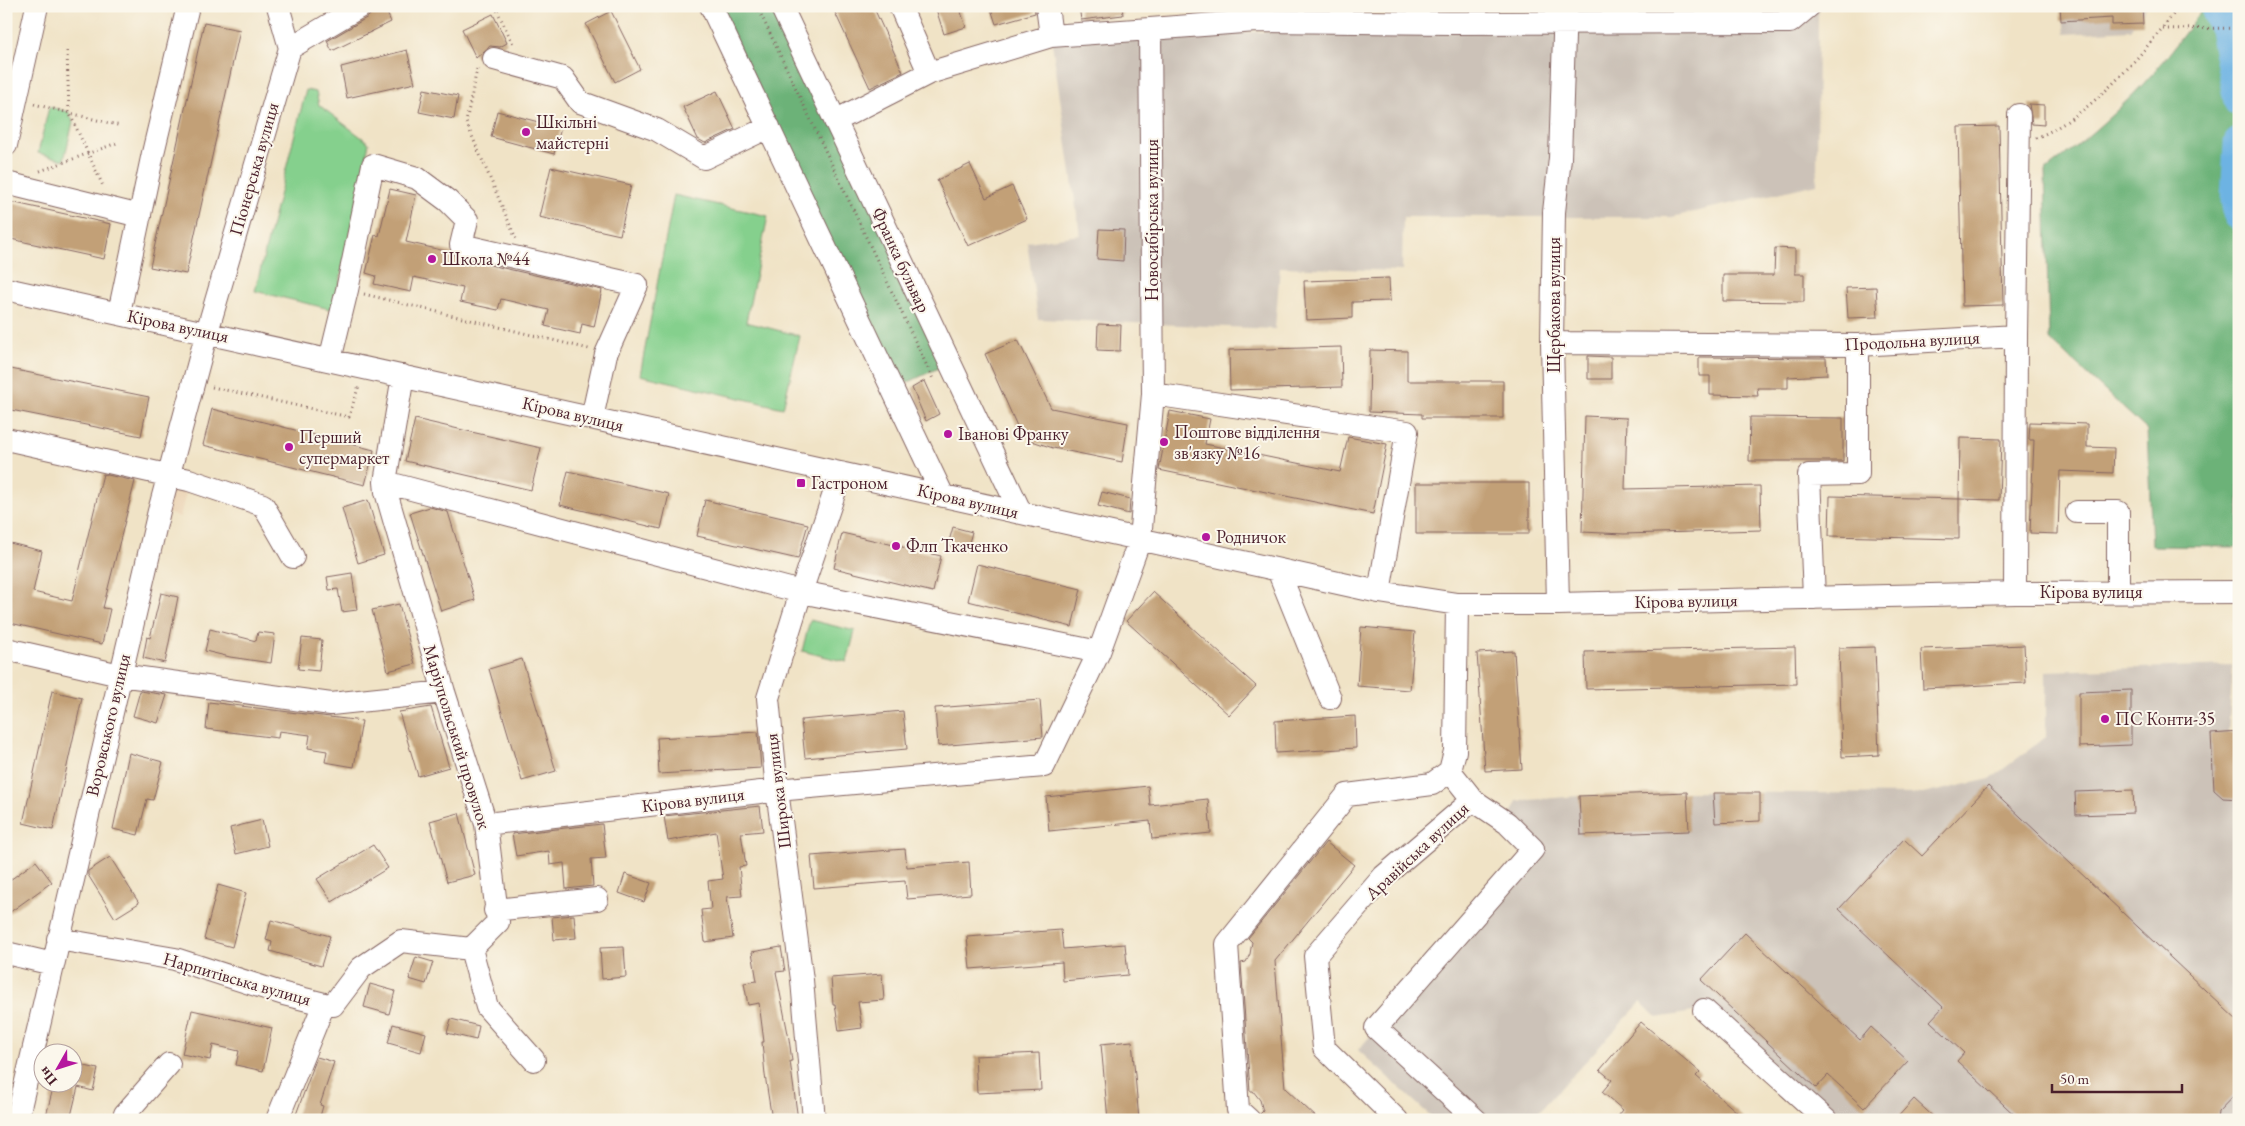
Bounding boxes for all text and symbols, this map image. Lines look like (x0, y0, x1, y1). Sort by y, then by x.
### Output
street label: Піонерська вулиця (224, 100, 284, 238)
place label: Шкільні майстерні (536, 110, 609, 154)
marker: Шкільні майстерні (520, 126, 532, 138)
street label: Новосибірська вулиця (1140, 139, 1163, 301)
street label: Франка бульвар (867, 203, 936, 316)
street label: Щербакова вулиця (1542, 237, 1565, 373)
place label: Школа №44 (442, 247, 530, 270)
marker: Школа №44 (426, 253, 438, 265)
street label: Кірова вулиця (125, 304, 231, 347)
street label: Продольна вулиця (1844, 325, 1980, 356)
street label: Кірова вулиця (520, 391, 626, 436)
place label: Поштове відділення зв'язку №16 (1174, 420, 1320, 464)
place label: Іванові Франку (958, 422, 1069, 445)
place label: Перший супермаркет (299, 425, 390, 469)
marker: Іванові Франку (942, 428, 954, 440)
marker: Поштове відділення зв'язку №16 (1158, 436, 1170, 448)
marker: Перший супермаркет (283, 441, 295, 453)
place label: Гастроном (811, 471, 889, 494)
marker: Гастроном (795, 477, 807, 489)
street label: Кірова вулиця (915, 478, 1021, 523)
place label: Родничок (1216, 525, 1287, 548)
marker: Родничок (1200, 531, 1212, 543)
place label: Флп Ткаченко (906, 534, 1008, 557)
marker: Флп Ткаченко (890, 540, 902, 552)
street label: Кірова вулиця (2039, 580, 2143, 603)
street label: Кірова вулиця (1634, 588, 1738, 613)
street label: Маріупольський провулок (418, 642, 497, 832)
street label: Воровського вулиця (80, 651, 135, 798)
place label: ПС Конти-35 (2115, 707, 2215, 730)
marker: ПС Конти-35 (2099, 713, 2111, 725)
street label: Широка вулиця (759, 732, 796, 850)
street label: Кірова вулиця (640, 782, 746, 817)
street label: Аравійська вулиця (1359, 797, 1473, 905)
street label: Нарпитівська вулиця (161, 946, 314, 1011)
north arrow (32, 1044, 82, 1094)
scale bar (2052, 1061, 2182, 1093)
text: Пн (35, 1063, 61, 1089)
text: 50 m (2060, 1069, 2089, 1088)

